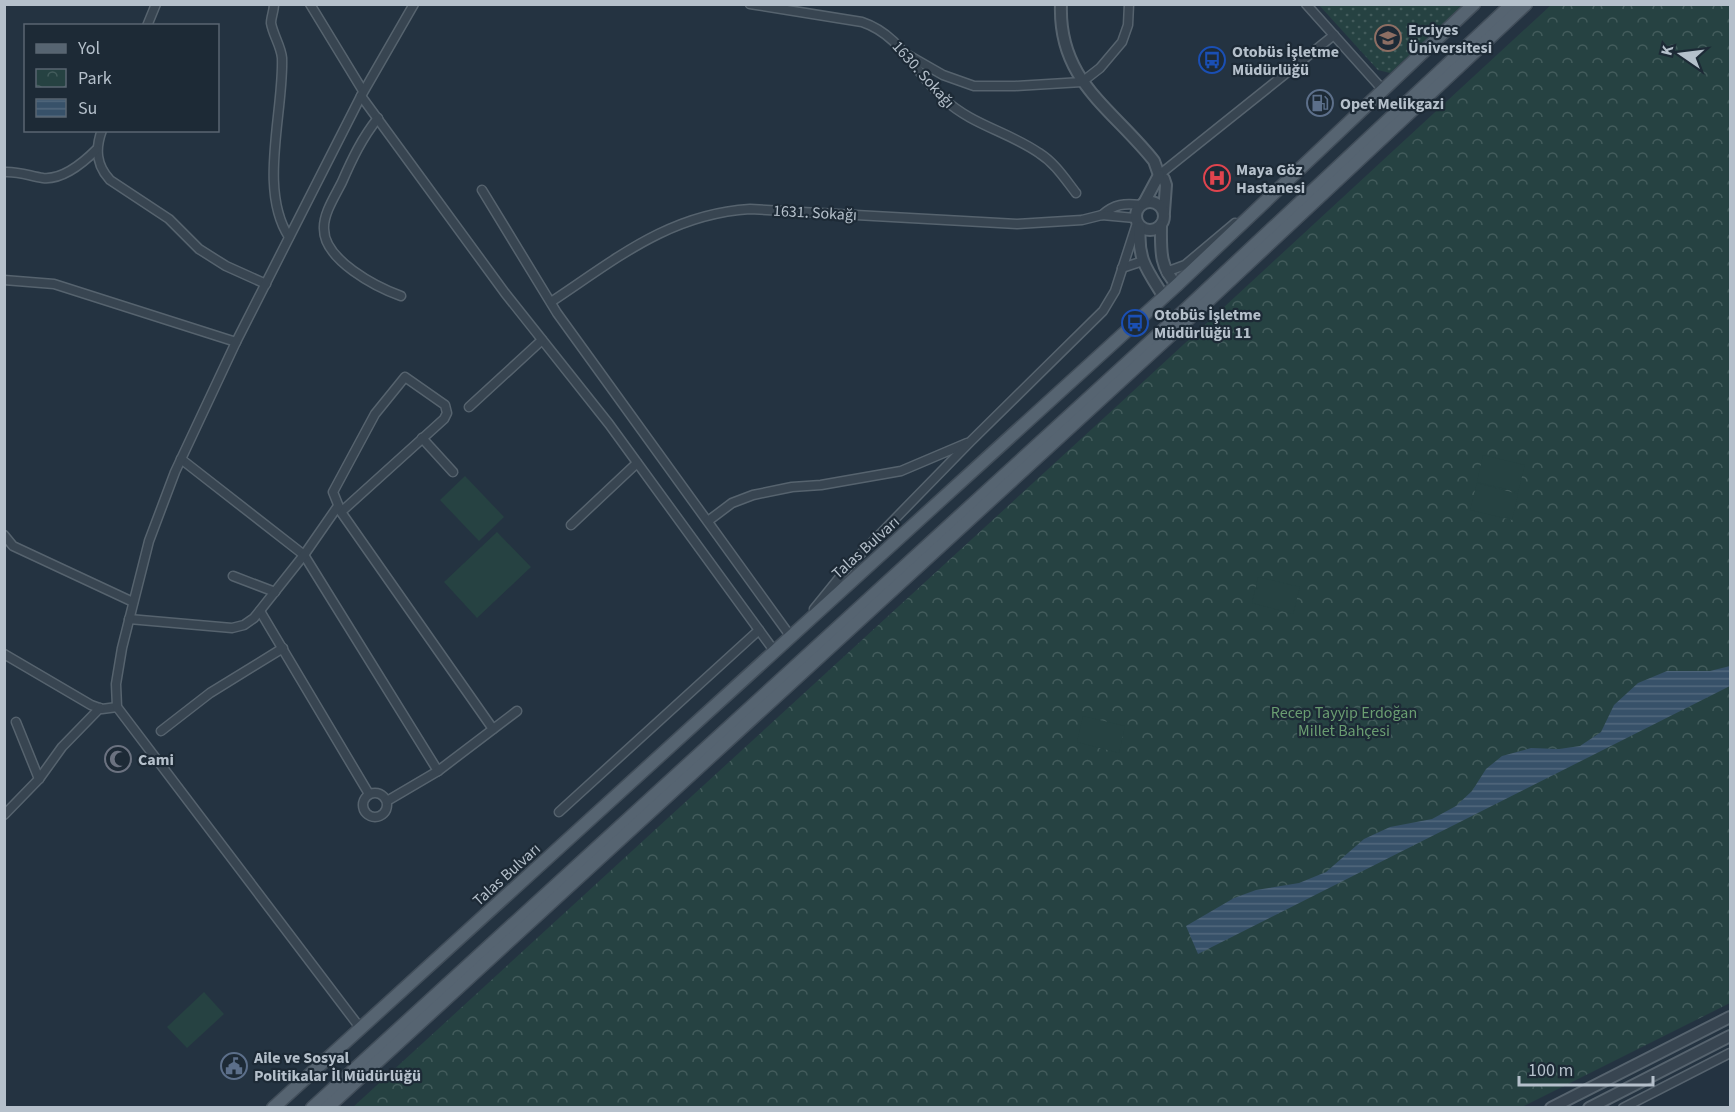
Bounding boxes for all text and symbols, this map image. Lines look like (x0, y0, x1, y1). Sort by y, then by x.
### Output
place label: Erciyes Üniversitesi (1408, 19, 1492, 59)
school or university icon: Erciyes Üniversitesi (1373, 23, 1403, 53)
legend (24, 24, 219, 132)
north arrow (1651, 24, 1711, 84)
text: Yol (77, 36, 100, 61)
street label: 1630. Sokağı (887, 36, 960, 113)
place label: Otobüs İşletme Müdürlüğü (1232, 41, 1339, 81)
text: K (1656, 43, 1679, 58)
bus stop icon: Otobüs İşletme Müdürlüğü (1197, 45, 1227, 75)
text: Park (78, 66, 112, 91)
fuel station icon: Opet Melikgazi (1305, 88, 1335, 118)
place label: Opet Melikgazi (1340, 93, 1444, 115)
text: Su (78, 96, 97, 121)
place label: Maya Göz Hastanesi (1236, 159, 1305, 199)
hospital icon: Maya Göz Hastanesi (1202, 163, 1232, 193)
street label: 1631. Sokağı (772, 200, 857, 226)
place label: Otobüs İşletme Müdürlüğü 11 (1154, 304, 1261, 344)
bus stop icon: Otobüs İşletme Müdürlüğü 11 (1120, 308, 1150, 338)
street label: Talas Bulvarı (827, 511, 904, 584)
park label: Recep Tayyip Erdoğan Millet Bahçesi (1271, 702, 1417, 742)
mosque icon: Cami (103, 744, 133, 774)
place label: Cami (138, 749, 174, 771)
street label: Talas Bulvarı (468, 838, 545, 911)
place label: Aile ve Sosyal Politikalar İl Müdürlüğü (253, 1047, 421, 1087)
scale bar (1519, 1049, 1652, 1087)
public building icon: Aile ve Sosyal Politikalar İl Müdürlüğü (219, 1051, 249, 1081)
text: 100 m (1528, 1058, 1573, 1083)

